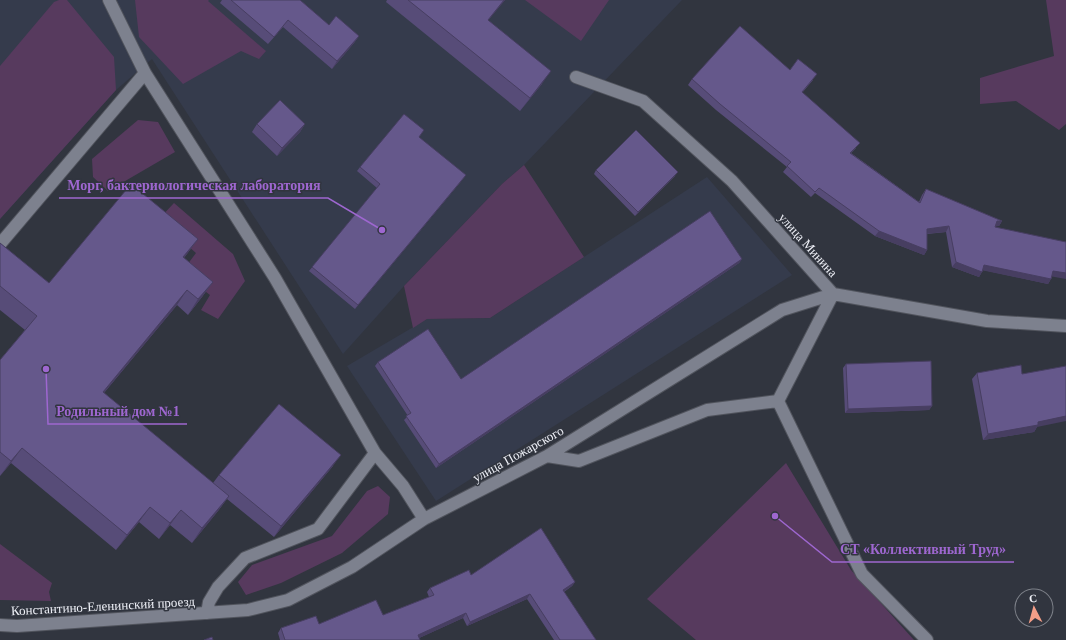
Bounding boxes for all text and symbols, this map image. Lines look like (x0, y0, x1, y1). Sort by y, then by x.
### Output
callout: Морг, бактериологическая лаборатория (59, 172, 328, 198)
text: Морг, бактериологическая лаборатория (67, 178, 321, 193)
street label: улица Минина (775, 210, 841, 280)
callout: Родильный дом №1 (48, 398, 187, 424)
text: Родильный дом №1 (56, 404, 180, 419)
street label: улица Пожарского (470, 423, 566, 485)
callout: СТ «Коллективный Труд» (832, 536, 1014, 562)
text: СТ «Коллективный Труд» (840, 542, 1006, 557)
north arrow (1014, 588, 1054, 628)
text: С (1028, 592, 1038, 604)
street label: Константино-Еленинский проезд (11, 594, 196, 618)

